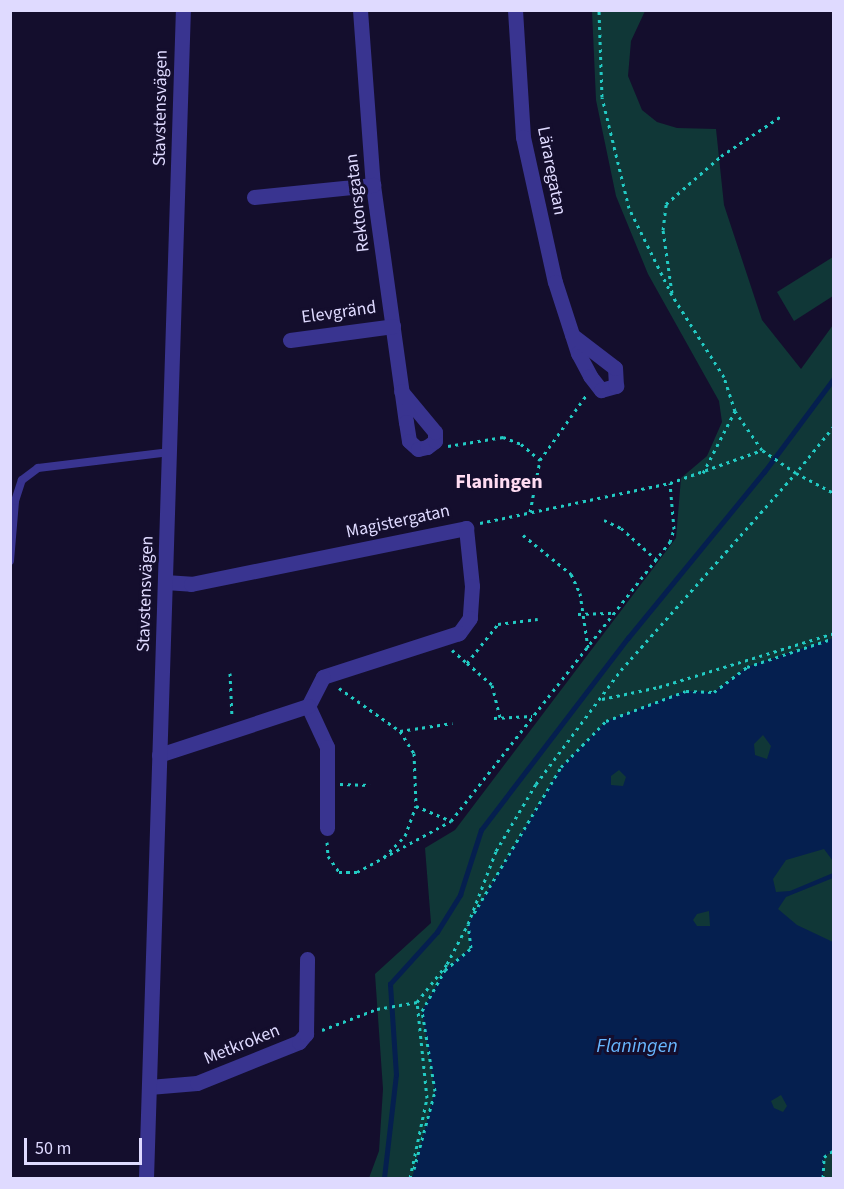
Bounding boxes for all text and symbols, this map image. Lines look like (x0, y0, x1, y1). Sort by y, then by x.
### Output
street label: Stavstensvägen (149, 50, 173, 166)
street label: Läraregatan (532, 125, 570, 217)
street label: Rektorsgatan (341, 153, 375, 253)
street label: Elevgränd (300, 297, 378, 329)
district label: Flaningen (455, 470, 543, 494)
street label: Magistergatan (344, 500, 452, 544)
street label: Stavstensvägen (133, 535, 159, 653)
street label: Metkroken (201, 1020, 283, 1070)
water label: Flaningen (596, 1034, 678, 1058)
scale bar (27, 1126, 146, 1164)
text: 50 m (35, 1136, 71, 1161)

